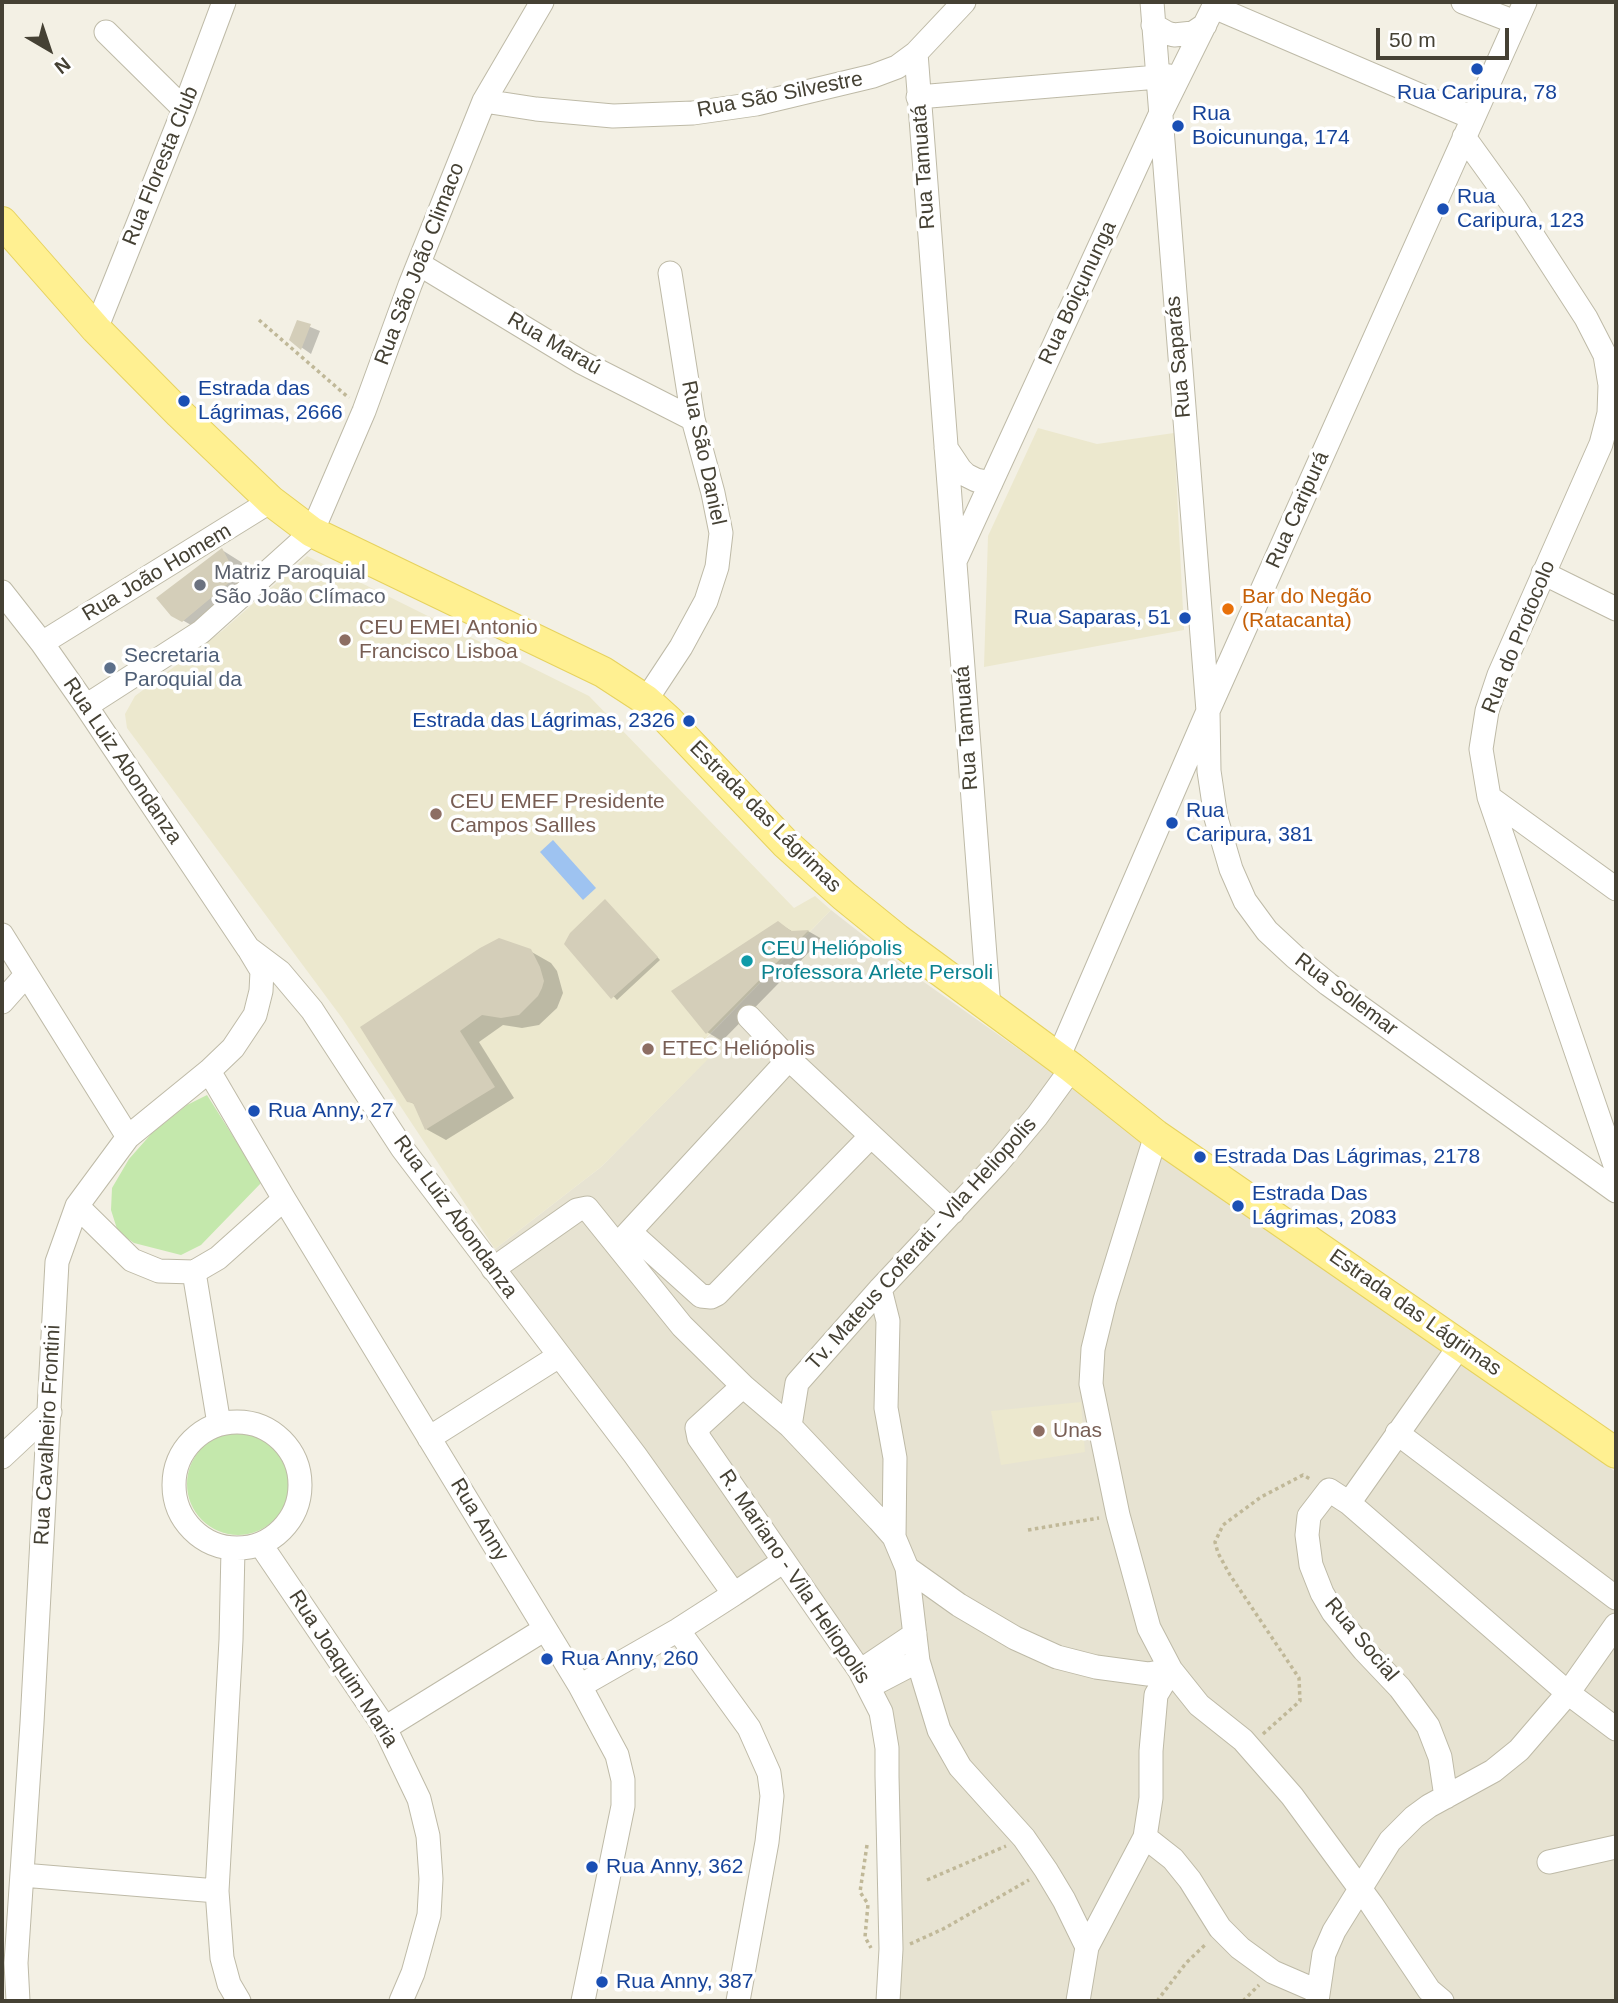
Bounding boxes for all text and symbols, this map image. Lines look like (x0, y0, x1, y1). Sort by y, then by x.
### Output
north arrow (14, 14, 84, 84)
scale bar (1380, 14, 1513, 58)
text: 50 m (1389, 28, 1436, 51)
text: N (51, 53, 74, 78)
marker: Rua Caripura, 78 (1469, 61, 1485, 77)
street label: Rua São Silvestre (695, 67, 865, 123)
place label: Rua Caripura, 78 (1397, 80, 1557, 106)
street label: Rua Floresta Club (118, 83, 204, 249)
place label: Rua Boicununga, 174 (1192, 101, 1350, 151)
street label: Rua Tamuatá (907, 104, 941, 230)
marker: Rua Boicununga, 174 (1170, 118, 1186, 134)
street label: Rua São João Climaco (370, 159, 470, 369)
place label: Rua Caripura, 123 (1457, 184, 1584, 234)
marker: Rua Caripura, 123 (1435, 201, 1451, 217)
street label: Rua Boiçununga (1034, 217, 1122, 369)
street label: Rua Saparás (1161, 295, 1197, 419)
street label: Rua Maraú (503, 307, 605, 381)
place label: Estrada das Lágrimas, 2666 (198, 376, 343, 426)
street label: Rua São Daniel (675, 378, 731, 528)
marker: Estrada das Lágrimas, 2666 (176, 393, 192, 409)
street label: Rua Caripurá (1261, 448, 1335, 572)
street label: Rua João Homem (78, 519, 236, 627)
street label: Rua do Protocolo (1477, 557, 1561, 717)
place label: Matriz Paroquial São João Clímaco (214, 560, 386, 610)
marker: Matriz Paroquial São João Clímaco (192, 577, 208, 593)
place label: Bar do Negão (Ratacanta) (1242, 584, 1372, 634)
marker: Bar do Negão (Ratacanta) (1220, 601, 1236, 617)
place label: Rua Saparas, 51 (1013, 605, 1171, 631)
marker: Rua Saparas, 51 (1177, 610, 1193, 626)
place label: CEU EMEI Antonio Francisco Lisboa (359, 615, 538, 665)
marker: CEU EMEI Antonio Francisco Lisboa (337, 632, 353, 648)
place label: Secretaria Paroquial da (124, 643, 242, 693)
marker: Secretaria Paroquial da (102, 660, 118, 676)
street label: Rua Tamuatá (950, 665, 984, 791)
street label: Rua Luiz Abondanza (57, 673, 187, 849)
place label: Estrada das Lágrimas, 2326 (412, 708, 675, 734)
marker: Estrada das Lágrimas, 2326 (681, 713, 697, 729)
street label: Estrada das Lágrimas (684, 736, 846, 898)
place label: CEU EMEF Presidente Campos Sallles (450, 789, 665, 839)
place label: Rua Caripura, 381 (1186, 798, 1313, 848)
marker: CEU EMEF Presidente Campos Sallles (428, 806, 444, 822)
marker: Rua Caripura, 381 (1164, 815, 1180, 831)
place label: CEU Heliópolis Professora Arlete Persoli (761, 936, 993, 986)
street label: Rua Solemar (1289, 948, 1403, 1042)
marker: CEU Heliópolis Professora Arlete Persoli (739, 953, 755, 969)
place label: ETEC Heliópolis (662, 1036, 815, 1062)
marker: ETEC Heliópolis (640, 1041, 656, 1057)
place label: Rua Anny, 27 (268, 1098, 394, 1124)
marker: Rua Anny, 27 (246, 1103, 262, 1119)
street label: Tv. Mateus Coferati - Vila Heliopolis (802, 1112, 1042, 1376)
street label: Rua Luiz Abondanza (388, 1131, 522, 1303)
place label: Estrada Das Lágrimas, 2178 (1214, 1144, 1480, 1170)
marker: Estrada Das Lágrimas, 2178 (1192, 1149, 1208, 1165)
place label: Estrada Das Lágrimas, 2083 (1252, 1181, 1397, 1231)
marker: Estrada Das Lágrimas, 2083 (1230, 1198, 1246, 1214)
street label: Estrada das Lágrimas (1324, 1244, 1506, 1382)
street label: Rua Cavalheiro Frontini (30, 1324, 66, 1546)
place label: Unas (1053, 1418, 1102, 1444)
marker: Unas (1031, 1423, 1047, 1439)
street label: R. Mariano - Vila Heliopolis (713, 1465, 875, 1689)
street label: Rua Anny (444, 1474, 514, 1566)
street label: Rua Joaquim Maria (283, 1586, 403, 1752)
street label: Rua Social (1319, 1593, 1403, 1687)
place label: Rua Anny, 260 (561, 1646, 698, 1672)
marker: Rua Anny, 260 (539, 1651, 555, 1667)
place label: Rua Anny, 362 (606, 1854, 743, 1880)
marker: Rua Anny, 362 (584, 1859, 600, 1875)
place label: Rua Anny, 387 (616, 1969, 753, 1995)
marker: Rua Anny, 387 (594, 1974, 610, 1990)

